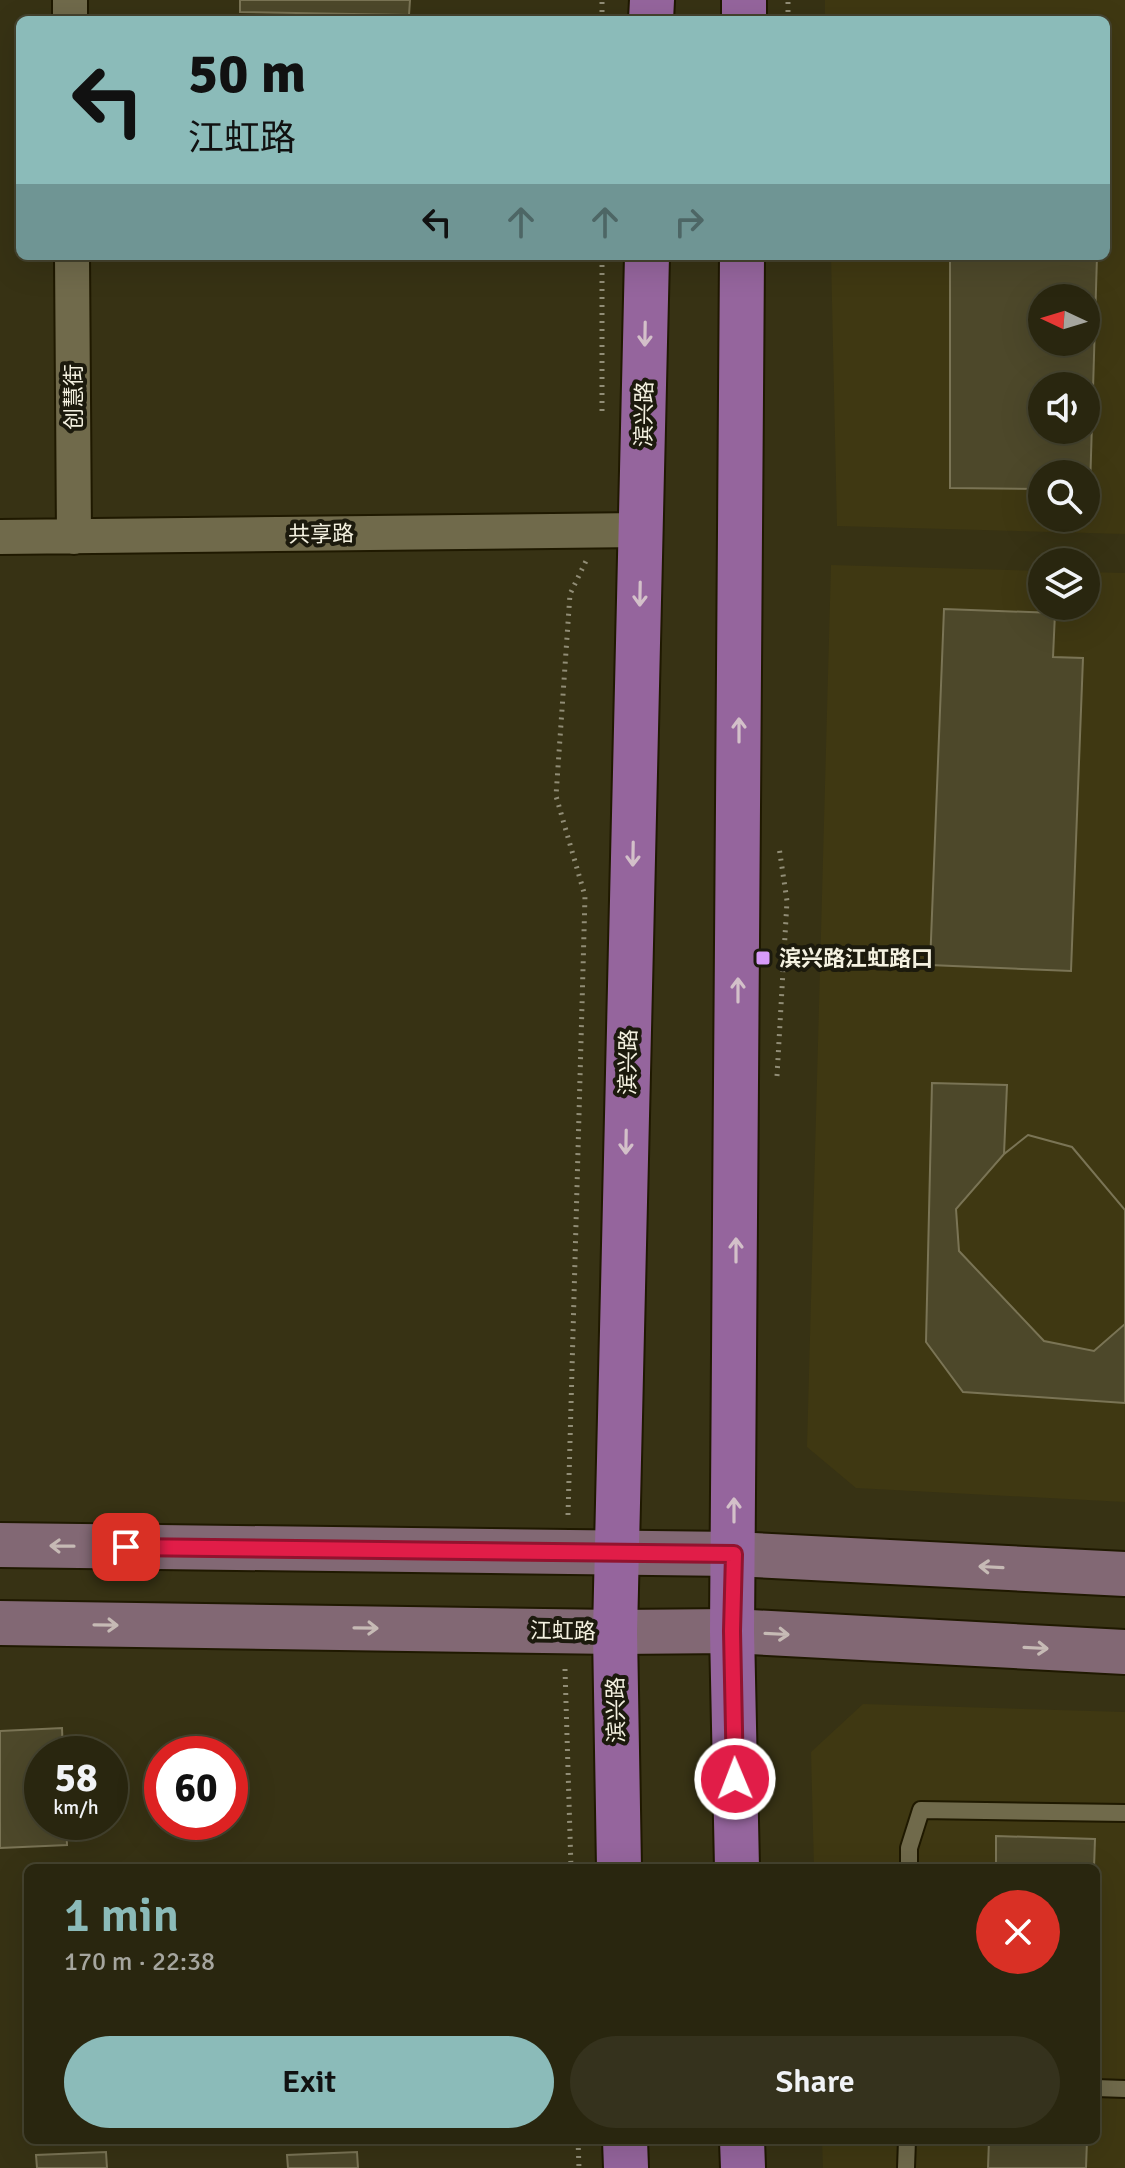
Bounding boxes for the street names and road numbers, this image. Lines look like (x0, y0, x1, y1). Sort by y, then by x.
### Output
street label: 创慧街 (60, 364, 87, 430)
street label: 滨兴路 (630, 381, 658, 447)
street label: 共享路 (288, 520, 354, 548)
street label: 滨兴路 (614, 1029, 642, 1095)
street label: 江虹路 (530, 1617, 596, 1645)
street label: 滨兴路 (602, 1677, 630, 1743)

